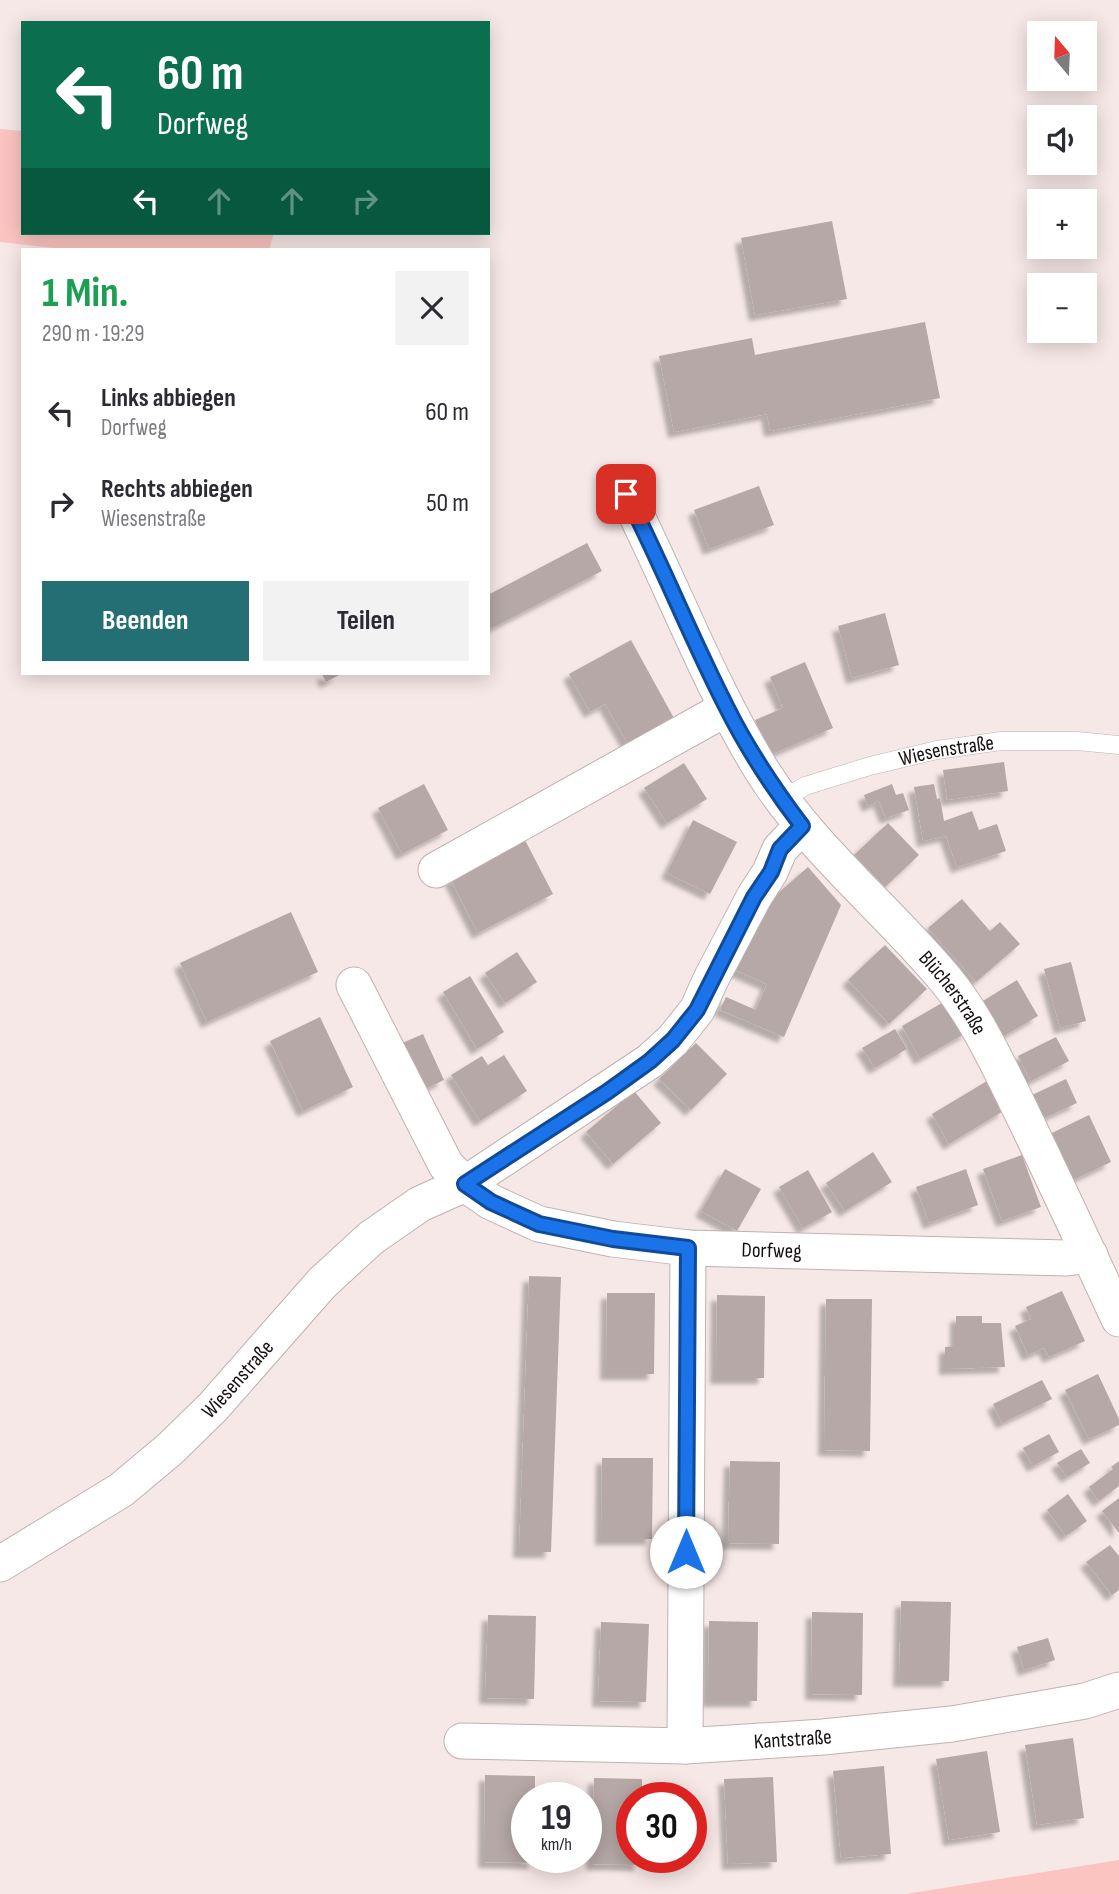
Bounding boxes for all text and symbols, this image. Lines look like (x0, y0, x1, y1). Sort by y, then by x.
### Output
north arrow (1027, 21, 1097, 91)
map controls (1027, 21, 1097, 343)
text: 60 m (157, 45, 244, 104)
icon: left (42, 49, 133, 140)
text: Dorfweg (157, 105, 248, 144)
button: sound (1027, 105, 1097, 175)
icon: left (127, 182, 165, 220)
icon: ahead (200, 182, 238, 220)
icon: ahead (273, 182, 311, 220)
icon: right (346, 182, 384, 220)
button: + (1027, 189, 1097, 259)
text: 1 Min. (42, 268, 128, 319)
button: close (395, 271, 469, 345)
button: − (1027, 273, 1097, 343)
text: 290 m · 19:29 (42, 320, 145, 348)
text: Links abbiegen (101, 383, 236, 414)
icon: left (42, 394, 80, 432)
text: 60 m (425, 397, 469, 428)
text: Dorfweg (101, 414, 167, 442)
pin (596, 464, 656, 524)
text: Rechts abbiegen (101, 474, 253, 505)
icon: arrive (607, 475, 645, 513)
icon: right (42, 485, 80, 523)
text: 50 m (426, 488, 469, 519)
text: Wiesenstraße (101, 505, 206, 533)
button: Beenden (42, 581, 249, 661)
button: Teilen (263, 581, 469, 661)
street label: Wiesenstraße (896, 730, 995, 771)
street label: Blücherstraße (914, 945, 992, 1039)
street label: Dorfweg (741, 1237, 802, 1263)
street label: Wiesenstraße (196, 1335, 279, 1424)
position arrow (649, 1515, 723, 1589)
street label: Kantstraße (753, 1724, 833, 1754)
speed limit sign: 30 (616, 1782, 707, 1873)
text: 19 (541, 1797, 572, 1840)
text: km/h (541, 1834, 572, 1855)

